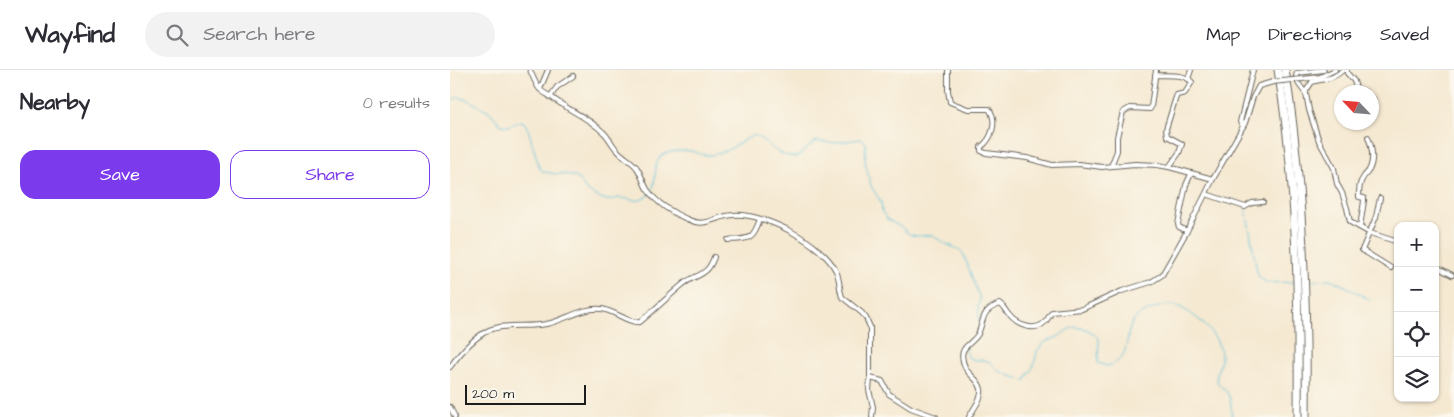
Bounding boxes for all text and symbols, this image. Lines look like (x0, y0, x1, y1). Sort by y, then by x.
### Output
search box (145, 12, 495, 57)
text: Wayfind (25, 18, 115, 52)
icon: search (163, 21, 191, 49)
text: Search here (203, 21, 315, 48)
text: Map (1206, 22, 1240, 47)
text: Directions (1268, 22, 1352, 47)
text: Saved (1380, 22, 1429, 47)
north arrow (1334, 85, 1379, 130)
text: Nearby (20, 88, 90, 117)
text: 0 results (363, 92, 430, 114)
button: Save (20, 150, 220, 199)
button: Share (230, 150, 430, 199)
map controls (1394, 222, 1439, 402)
button: + (1394, 222, 1439, 267)
button: − (1394, 267, 1439, 312)
button: locate (1394, 312, 1439, 357)
button: layers (1394, 357, 1439, 402)
scale bar (465, 382, 586, 405)
text: 200 m (472, 384, 514, 404)

